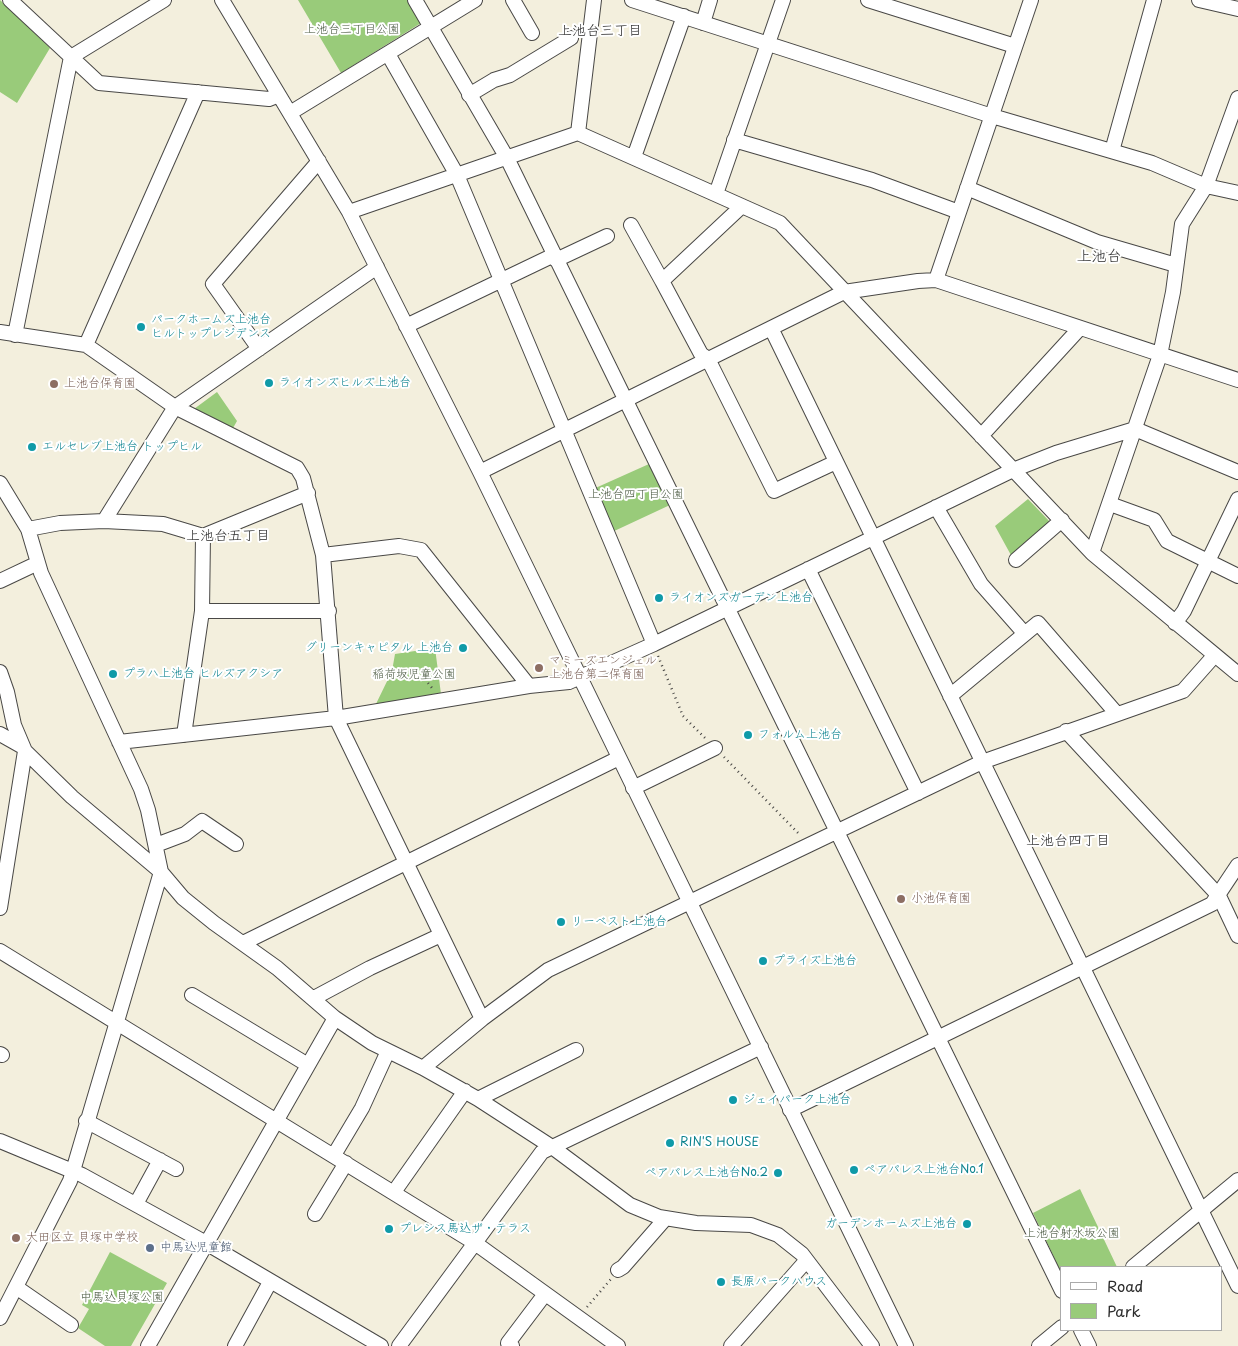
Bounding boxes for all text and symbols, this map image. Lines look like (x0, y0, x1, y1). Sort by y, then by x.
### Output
park label: 上池台三丁目公園 (304, 23, 400, 37)
district label: 上池台三丁目 (558, 23, 642, 39)
district label: 上池台 (1077, 248, 1121, 266)
place label: パークホームズ上池台 ヒルトップレジデンス (151, 313, 271, 341)
marker: パークホームズ上池台 ヒルトップレジデンス (135, 321, 147, 333)
place label: ライオンズヒルズ上池台 (279, 376, 411, 390)
place label: 上池台保育園 (64, 377, 136, 391)
marker: ライオンズヒルズ上池台 (263, 377, 275, 389)
marker: 上池台保育園 (48, 378, 60, 390)
place label: エルセレブ上池台 トップヒル (42, 440, 202, 454)
marker: エルセレブ上池台 トップヒル (26, 441, 38, 453)
park label: 上池台四丁目公園 (588, 488, 684, 502)
district label: 上池台五丁目 (186, 528, 270, 544)
place label: ライオンズガーデン上池台 (669, 591, 813, 605)
marker: ライオンズガーデン上池台 (653, 592, 665, 604)
place label: グリーンキャピタル 上池台 (305, 641, 453, 655)
marker: グリーンキャピタル 上池台 (457, 642, 469, 654)
place label: マミーズエンジェル 上池台第二保育園 (549, 654, 657, 682)
marker: マミーズエンジェル 上池台第二保育園 (533, 662, 545, 674)
place label: プラハ上池台 ヒルズアクシア (123, 667, 283, 681)
marker: プラハ上池台 ヒルズアクシア (107, 668, 119, 680)
park label: 稲荷坂児童公園 (372, 668, 456, 682)
place label: フォルム上池台 (758, 728, 842, 742)
marker: フォルム上池台 (742, 729, 754, 741)
district label: 上池台四丁目 (1026, 833, 1110, 849)
place label: 小池保育園 (911, 892, 971, 906)
marker: 小池保育園 (895, 893, 907, 905)
place label: リーベスト上池台 (571, 915, 667, 929)
marker: リーベスト上池台 (555, 916, 567, 928)
place label: プライズ上池台 (773, 954, 857, 968)
marker: プライズ上池台 (757, 955, 769, 967)
place label: ジェイパーク上池台 (743, 1093, 851, 1107)
marker: ジェイパーク上池台 (727, 1094, 739, 1106)
place label: RIN'S HOUSE (680, 1136, 759, 1150)
marker: RIN'S HOUSE (664, 1137, 676, 1149)
place label: ペアパレス上池台No.1 (864, 1163, 984, 1177)
marker: ペアパレス上池台No.1 (848, 1164, 860, 1176)
place label: ペアパレス上池台No.2 (645, 1166, 768, 1180)
marker: ペアパレス上池台No.2 (772, 1167, 784, 1179)
place label: ガーデンホームズ上池台 (825, 1217, 957, 1231)
marker: ガーデンホームズ上池台 (961, 1218, 973, 1230)
place label: プレシス馬込ザ・テラス (399, 1222, 531, 1236)
marker: プレシス馬込ザ・テラス (383, 1223, 395, 1235)
park label: 上池台射水坂公園 (1024, 1227, 1120, 1241)
place label: 大田区立 貝塚中学校 (26, 1231, 138, 1245)
marker: 大田区立 貝塚中学校 (10, 1232, 22, 1244)
place label: 中馬込児童館 (160, 1241, 232, 1255)
marker: 中馬込児童館 (144, 1242, 156, 1254)
legend (1060, 1266, 1223, 1331)
text: Road (1107, 1274, 1143, 1297)
place label: 長原パークハウス (731, 1275, 827, 1289)
marker: 長原パークハウス (715, 1276, 727, 1288)
park label: 中馬込貝塚公園 (80, 1291, 164, 1305)
text: Park (1107, 1299, 1141, 1322)

